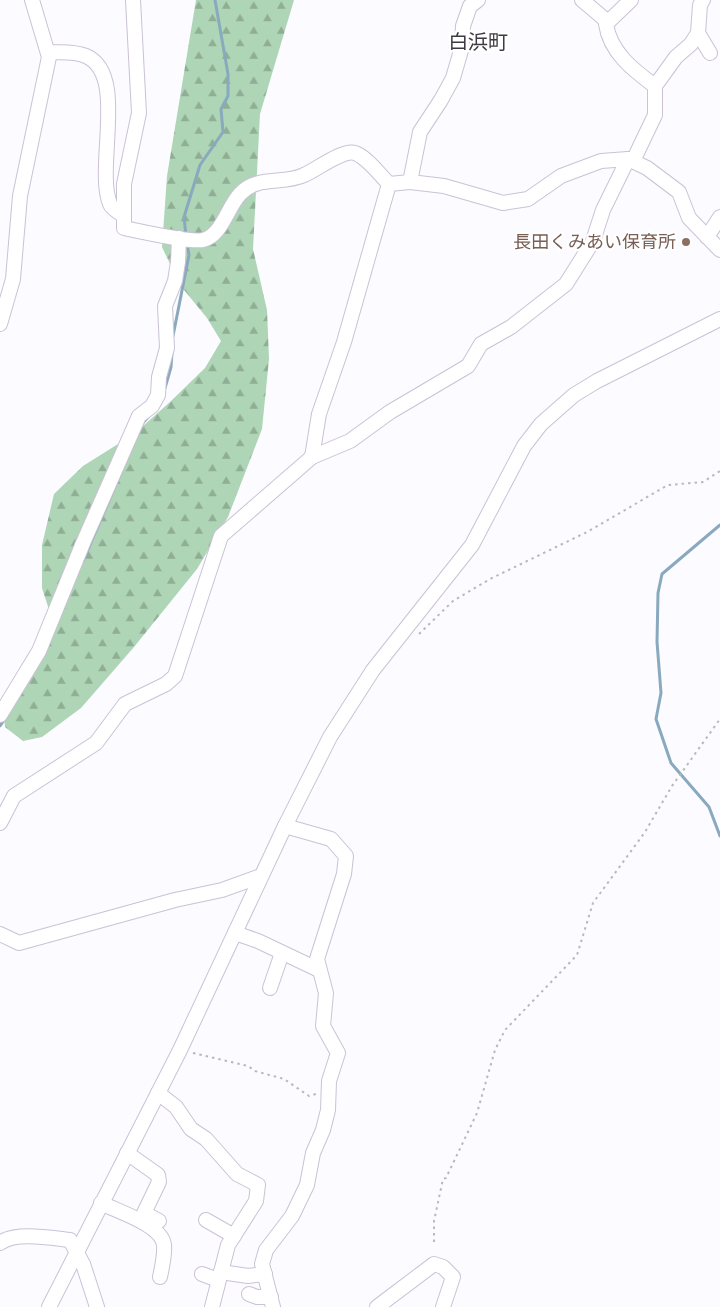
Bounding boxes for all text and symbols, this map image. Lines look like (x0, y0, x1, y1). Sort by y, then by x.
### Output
district label: 白浜町 (448, 31, 508, 53)
place label: 長田くみあい保育所 (513, 232, 676, 252)
marker: 長田くみあい保育所 (680, 236, 692, 248)

